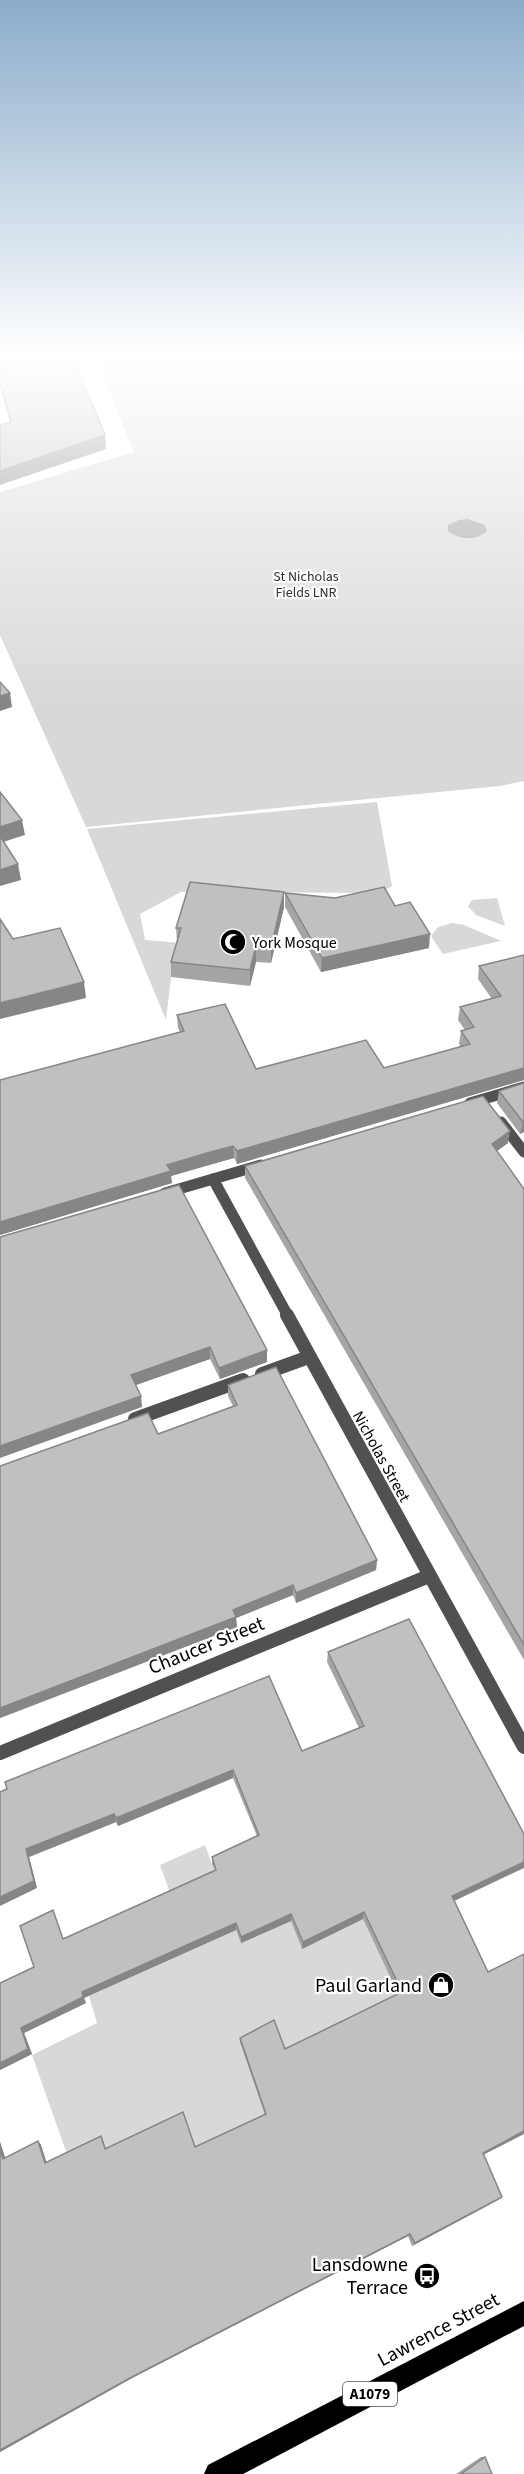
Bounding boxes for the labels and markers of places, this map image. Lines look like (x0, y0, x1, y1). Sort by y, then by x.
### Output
mosque icon: York Mosque (218, 927, 248, 957)
place label: York Mosque (251, 932, 337, 954)
shop icon: Paul Garland (426, 1970, 456, 2000)
place label: Paul Garland (315, 1972, 422, 2000)
place label: Lansdowne Terrace (312, 2251, 408, 2302)
bus stop icon: Lansdowne Terrace (412, 2261, 442, 2291)

